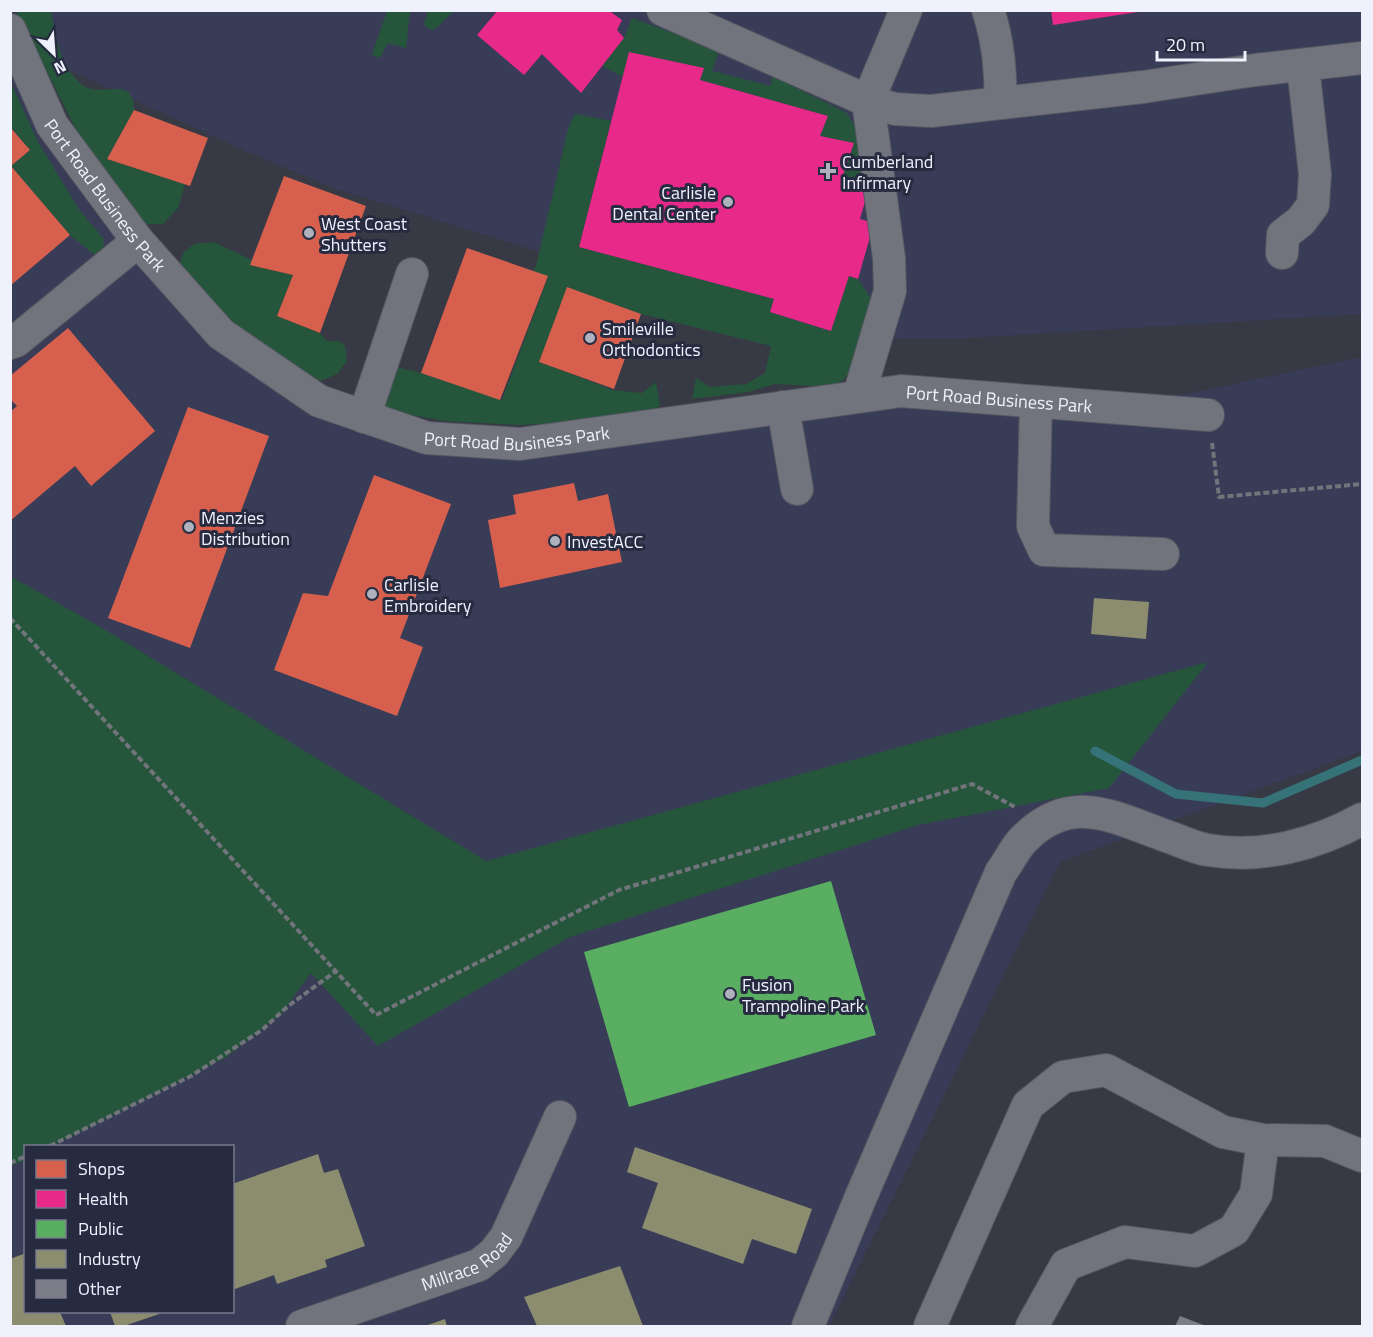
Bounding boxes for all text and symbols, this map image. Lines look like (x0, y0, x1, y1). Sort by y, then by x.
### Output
north arrow (24, 24, 84, 84)
scale bar (1157, 24, 1246, 62)
text: 20 m (1166, 31, 1205, 58)
text: N (50, 54, 70, 81)
street label: Port Road Business Park (38, 113, 173, 278)
place label: Cumberland Infirmary (842, 148, 933, 196)
marker: Cumberland Infirmary (819, 162, 837, 180)
place label: Carlisle Dental Center (612, 179, 716, 227)
marker: Carlisle Dental Center (721, 195, 735, 209)
place label: West Coast Shutters (321, 210, 408, 258)
marker: West Coast Shutters (302, 226, 316, 240)
place label: Smileville Orthodontics (602, 315, 701, 363)
marker: Smileville Orthodontics (583, 331, 597, 345)
street label: Port Road Business Park (905, 378, 1093, 419)
street label: Port Road Business Park (423, 418, 612, 458)
place label: Menzies Distribution (201, 504, 290, 552)
marker: Menzies Distribution (182, 520, 196, 534)
place label: InvestACC (567, 528, 643, 555)
marker: InvestACC (548, 534, 562, 548)
place label: Carlisle Embroidery (384, 571, 472, 619)
marker: Carlisle Embroidery (365, 587, 379, 601)
place label: Fusion Trampoline Park (742, 971, 865, 1019)
marker: Fusion Trampoline Park (723, 987, 737, 1001)
legend (24, 1145, 234, 1313)
text: Shops (78, 1155, 125, 1182)
text: Health (78, 1185, 128, 1212)
text: Public (78, 1215, 124, 1242)
street label: Millrace Road (417, 1227, 518, 1297)
text: Industry (78, 1245, 141, 1272)
text: Other (78, 1275, 121, 1302)

